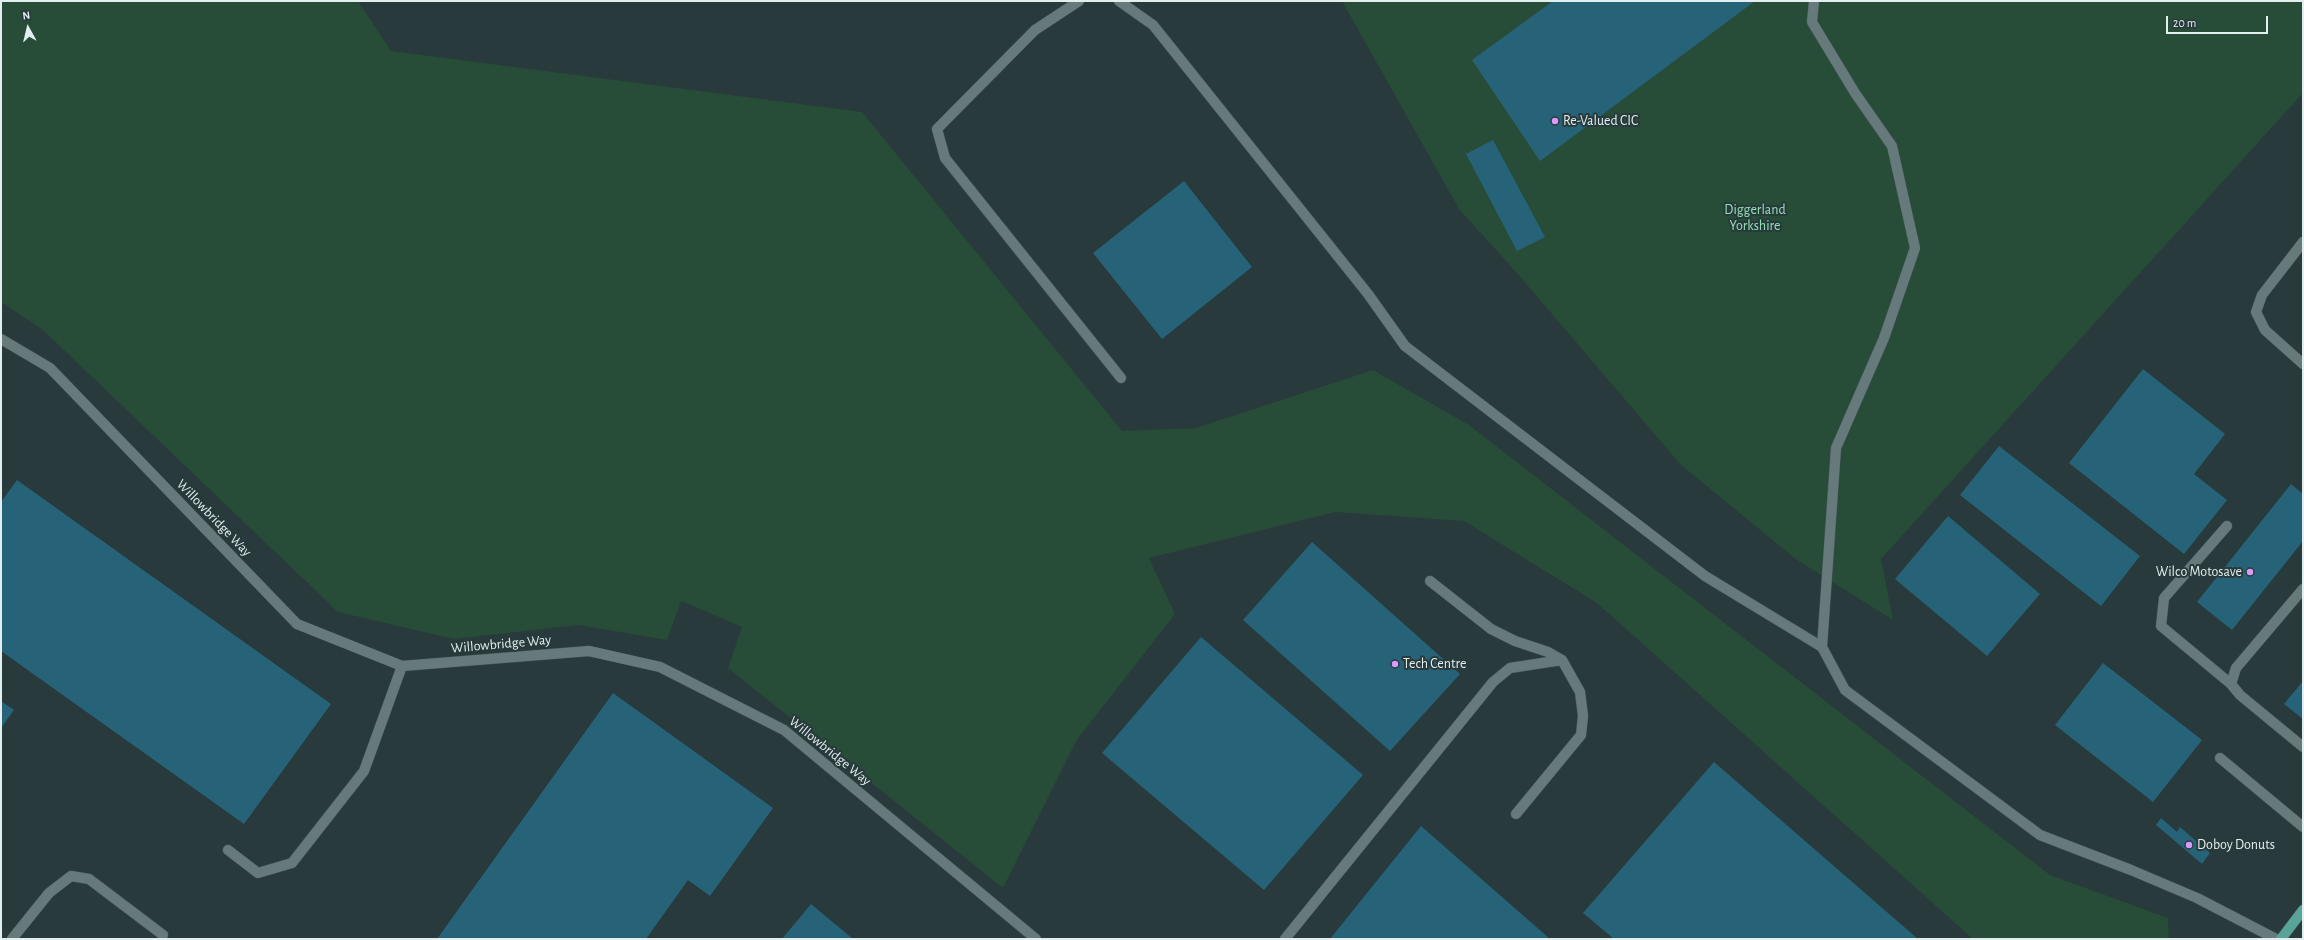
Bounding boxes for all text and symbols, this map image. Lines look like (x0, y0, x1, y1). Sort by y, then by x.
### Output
north arrow (8, 8, 48, 48)
scale bar (2168, 8, 2270, 34)
text: N (22, 10, 31, 22)
text: 20 m (2173, 17, 2196, 29)
place label: Re-Valued CIC (1563, 113, 1638, 129)
marker: Re-Valued CIC (1550, 116, 1560, 126)
park label: Diggerland Yorkshire (1724, 202, 1786, 234)
street label: Willowbridge Way (173, 476, 255, 560)
place label: Wilco Motosave (2156, 564, 2242, 580)
marker: Wilco Motosave (2245, 567, 2255, 577)
street label: Willowbridge Way (450, 631, 552, 657)
place label: Tech Centre (1403, 656, 1466, 672)
marker: Tech Centre (1390, 659, 1400, 669)
street label: Willowbridge Way (786, 713, 874, 789)
place label: Doboy Donuts (2197, 837, 2275, 853)
marker: Doboy Donuts (2184, 840, 2194, 850)

